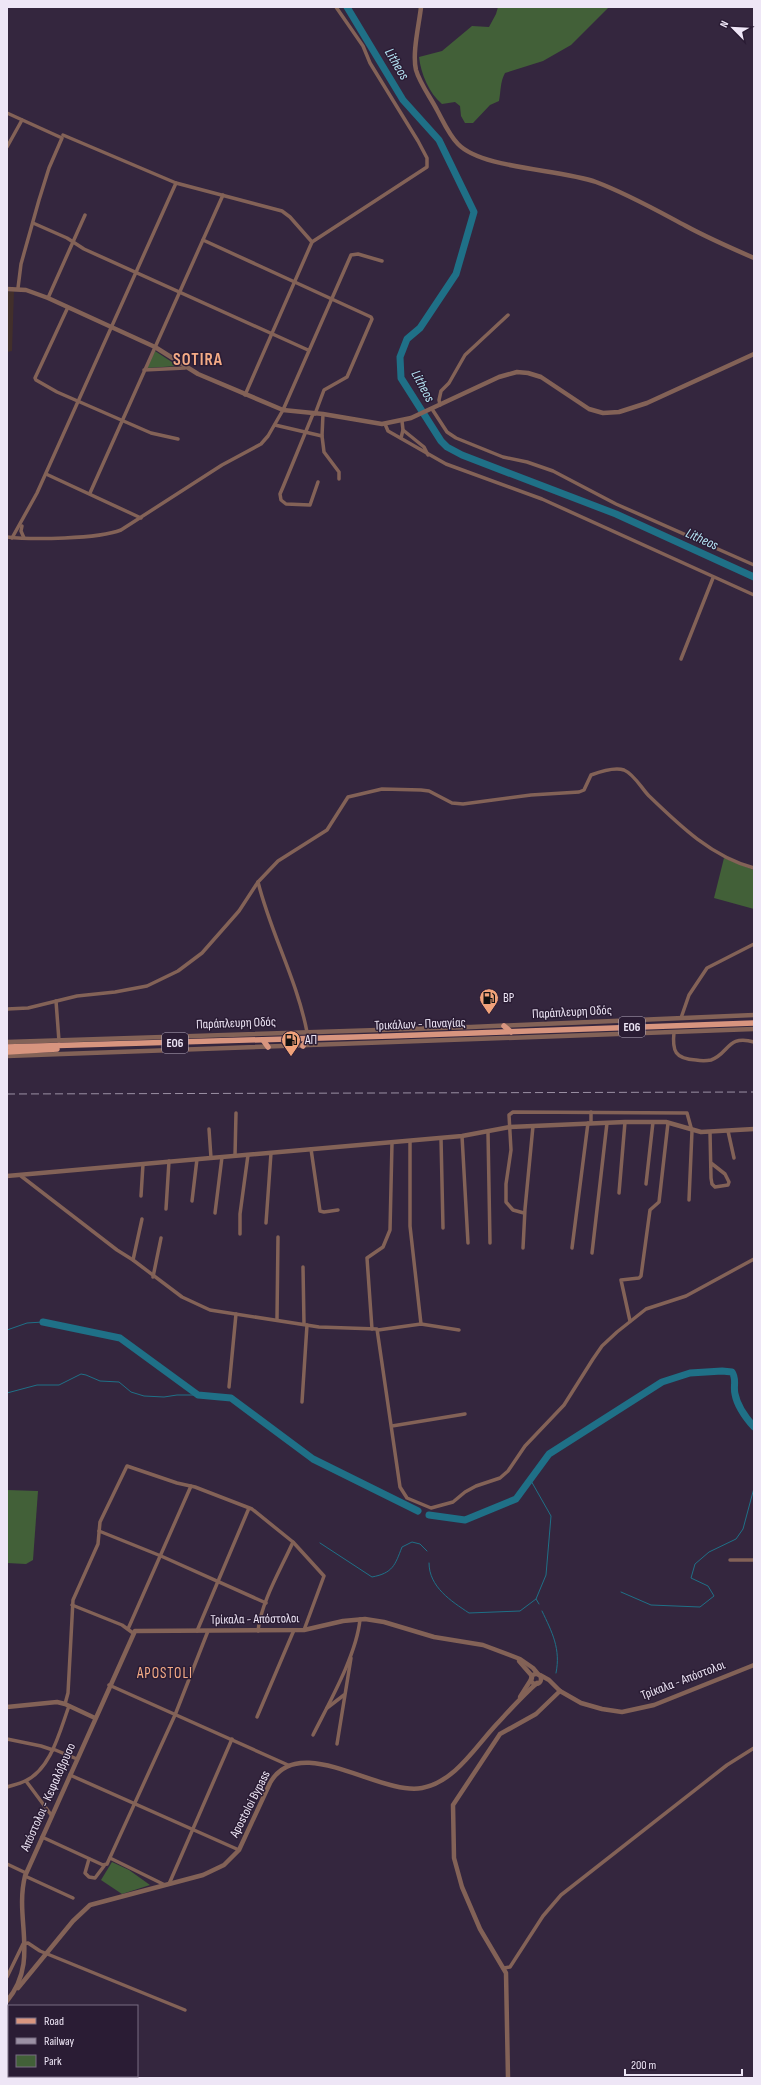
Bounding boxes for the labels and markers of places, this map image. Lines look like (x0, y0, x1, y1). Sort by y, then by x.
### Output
fuel station icon: BP (478, 987, 500, 1015)
place label: BP (503, 990, 515, 1006)
fuel station icon: ΑΠ (280, 1029, 302, 1057)
place label: ΑΠ (304, 1032, 317, 1048)

